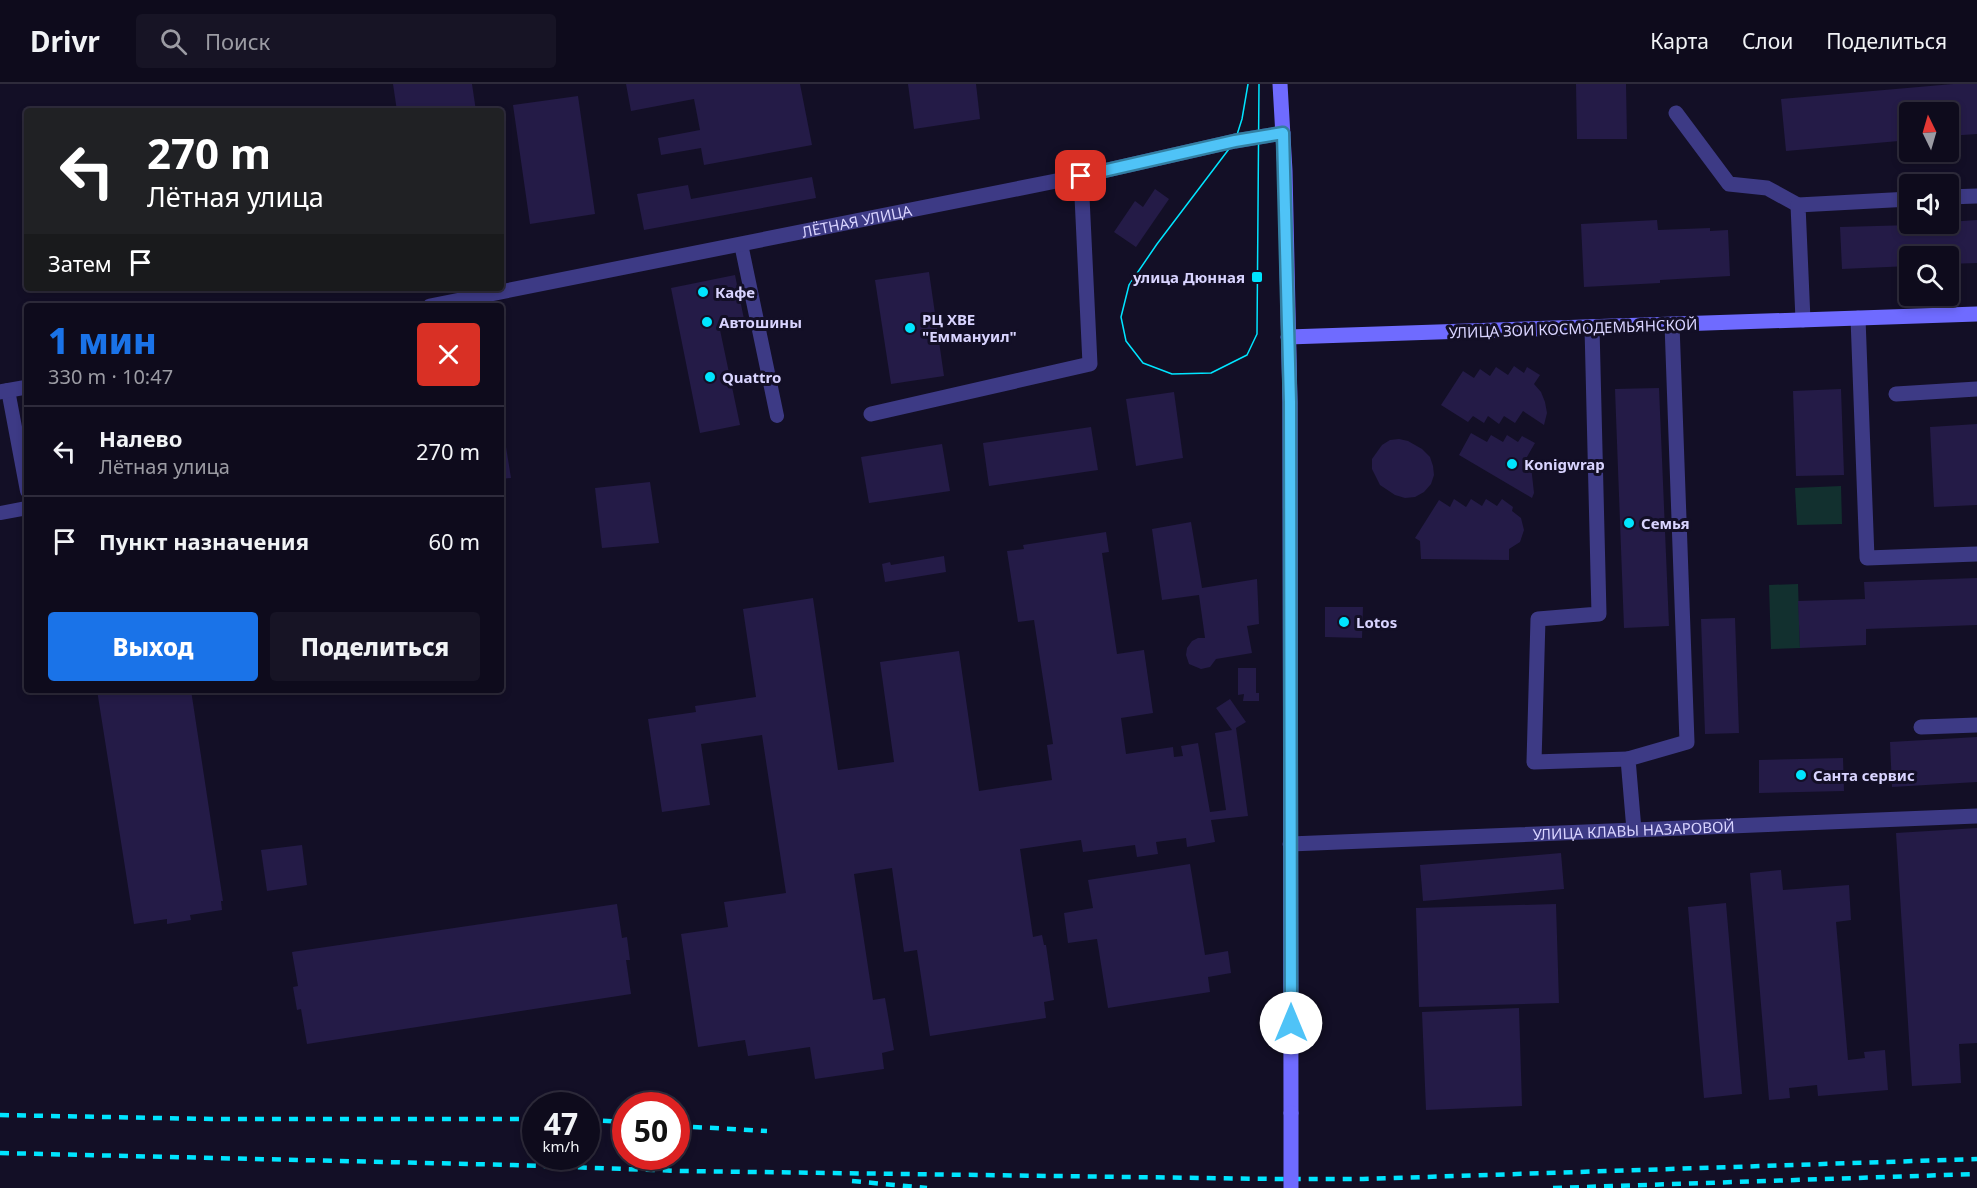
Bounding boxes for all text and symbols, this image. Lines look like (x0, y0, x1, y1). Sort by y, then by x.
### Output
search box (136, 14, 556, 68)
text: Drivr (30, 22, 100, 60)
icon: search (157, 25, 190, 58)
text: Поиск (205, 26, 270, 56)
text: Карта (1650, 27, 1709, 55)
text: Слои (1742, 27, 1793, 55)
text: Поделиться (1826, 27, 1947, 55)
north arrow (1899, 102, 1959, 162)
map controls (1899, 102, 1959, 306)
text: 270 m (147, 124, 271, 181)
icon: left (48, 132, 126, 210)
pin (1055, 150, 1106, 201)
icon: arrive (1064, 159, 1097, 192)
button: sound (1899, 174, 1959, 234)
text: Лётная улица (147, 178, 324, 215)
street label: ЛЁТНАЯ УЛИЦА (800, 200, 914, 242)
icon: arrive (124, 246, 157, 279)
button: search (1899, 246, 1959, 306)
text: Затем (48, 248, 112, 278)
place label: улица Дюнная (1132, 267, 1245, 287)
marker: улица Дюнная (1250, 270, 1264, 284)
place label: Кафе (715, 282, 755, 302)
marker: Кафе (696, 285, 710, 299)
place label: РЦ ХВЕ "Еммануил" (922, 309, 1017, 346)
place label: Автошины (719, 312, 802, 332)
street label: УЛИЦА ЗОИ КОСМОДЕМЬЯНСКОЙ (1448, 314, 1698, 342)
marker: Автошины (700, 315, 714, 329)
text: 1 мин (48, 316, 157, 365)
marker: РЦ ХВЕ "Еммануил" (903, 321, 917, 335)
button: close (417, 323, 480, 386)
text: 330 m · 10:47 (48, 363, 173, 390)
place label: Quattro (722, 367, 781, 387)
marker: Quattro (703, 370, 717, 384)
text: Налево (99, 423, 182, 453)
icon: left (48, 435, 81, 468)
text: 270 m (416, 436, 480, 466)
text: Лётная улица (99, 453, 230, 480)
place label: Konigwrap (1524, 454, 1605, 474)
marker: Konigwrap (1505, 457, 1519, 471)
place label: Семья (1641, 513, 1690, 533)
marker: Семья (1622, 516, 1636, 530)
icon: arrive (48, 525, 81, 558)
text: Пункт назначения (99, 526, 309, 556)
text: 60 m (429, 526, 480, 556)
button: Выход (48, 612, 258, 681)
button: Поделиться (270, 612, 480, 681)
place label: Lotos (1356, 612, 1397, 632)
marker: Lotos (1337, 615, 1351, 629)
place label: Санта сервис (1813, 765, 1915, 785)
marker: Санта сервис (1794, 768, 1808, 782)
street label: УЛИЦА КЛАВЫ НАЗАРОВОЙ (1532, 816, 1735, 844)
position arrow (1259, 991, 1323, 1055)
speed limit sign: 50 (612, 1092, 690, 1170)
text: 47 (544, 1103, 578, 1144)
text: km/h (543, 1136, 579, 1156)

